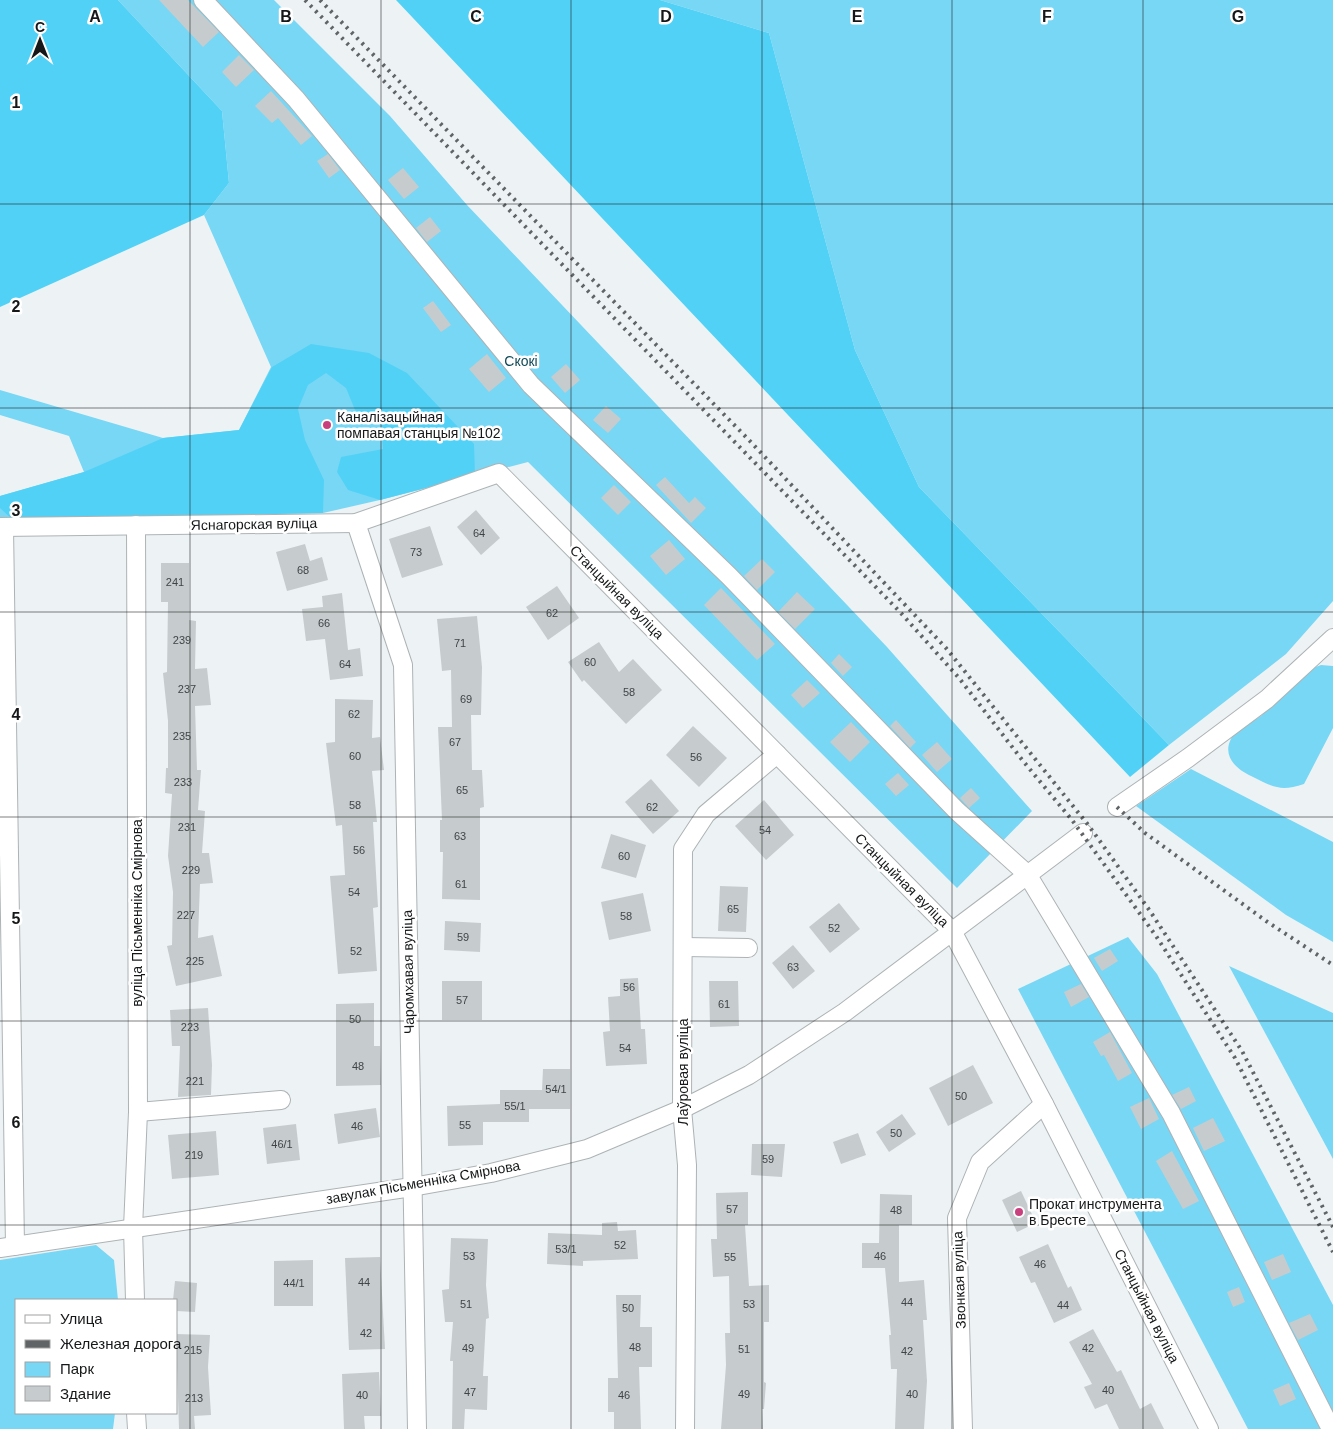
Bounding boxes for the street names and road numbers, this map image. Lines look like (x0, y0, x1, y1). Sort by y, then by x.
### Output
street label: Яснагорская вуліца (191, 515, 318, 533)
street label: Станцыйная вуліца (567, 542, 667, 642)
street label: вуліца Пісьменніка Смірнова (129, 819, 145, 1007)
street label: Станцыйная вуліца (852, 830, 952, 930)
street label: Чаромхавая вуліца (399, 909, 417, 1034)
street label: Лаўровая вуліца (675, 1018, 691, 1126)
street label: завулак Пісьменніка Смірнова (325, 1157, 521, 1207)
street label: Звонкая вуліца (949, 1231, 969, 1329)
street label: Станцыйная вуліца (1111, 1246, 1183, 1366)

